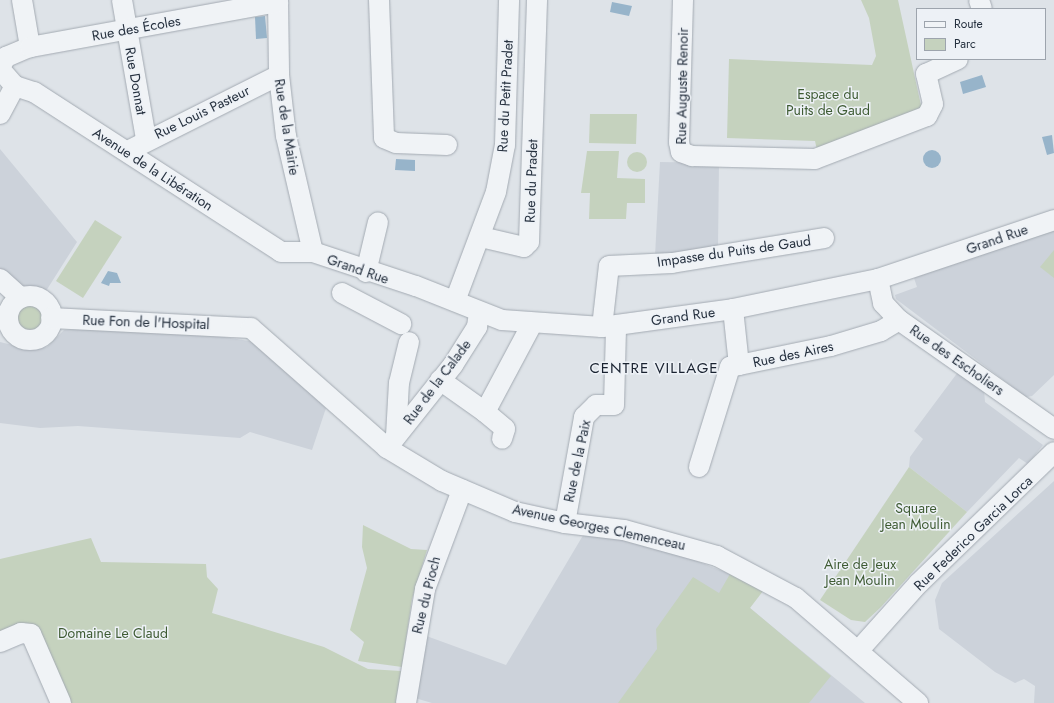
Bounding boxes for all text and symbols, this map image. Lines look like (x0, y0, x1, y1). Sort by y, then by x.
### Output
legend (916, 8, 1046, 60)
street label: Rue des Écoles (90, 12, 182, 44)
text: Route (954, 15, 983, 33)
street label: Rue Auguste Renoir (673, 27, 691, 145)
text: Parc (954, 35, 976, 53)
street label: Rue du Petit Pradet (494, 39, 516, 153)
street label: Rue Donnat (122, 46, 150, 116)
street label: Rue de la Mairie (271, 78, 303, 176)
street label: Rue Louis Pasteur (152, 82, 252, 142)
park label: Espace du Puits de Gaud (786, 86, 870, 118)
street label: Avenue de la Libération (90, 124, 216, 214)
street label: Rue du Pradet (521, 139, 541, 223)
street label: Grand Rue (964, 221, 1030, 257)
street label: Impasse du Puits de Gaud (656, 232, 812, 270)
street label: Grand Rue (325, 251, 391, 287)
street label: Grand Rue (650, 303, 716, 329)
street label: Rue Fon de l'Hospital (82, 311, 210, 333)
street label: Rue des Escholiers (907, 321, 1007, 399)
street label: Rue de la Calade (400, 336, 474, 428)
street label: Rue des Aires (751, 337, 835, 371)
district label: CENTRE VILLAGE (589, 360, 719, 378)
street label: Rue de la Paix (560, 418, 594, 504)
street label: Rue Federico Garcia Lorca (910, 472, 1036, 594)
street label: Avenue Georges Clemenceau (511, 500, 687, 554)
park label: Square Jean Moulin (881, 500, 951, 532)
street label: Rue du Pioch (408, 555, 444, 635)
park label: Aire de Jeux Jean Moulin (824, 556, 896, 588)
park label: Domaine Le Claud (58, 625, 168, 641)

